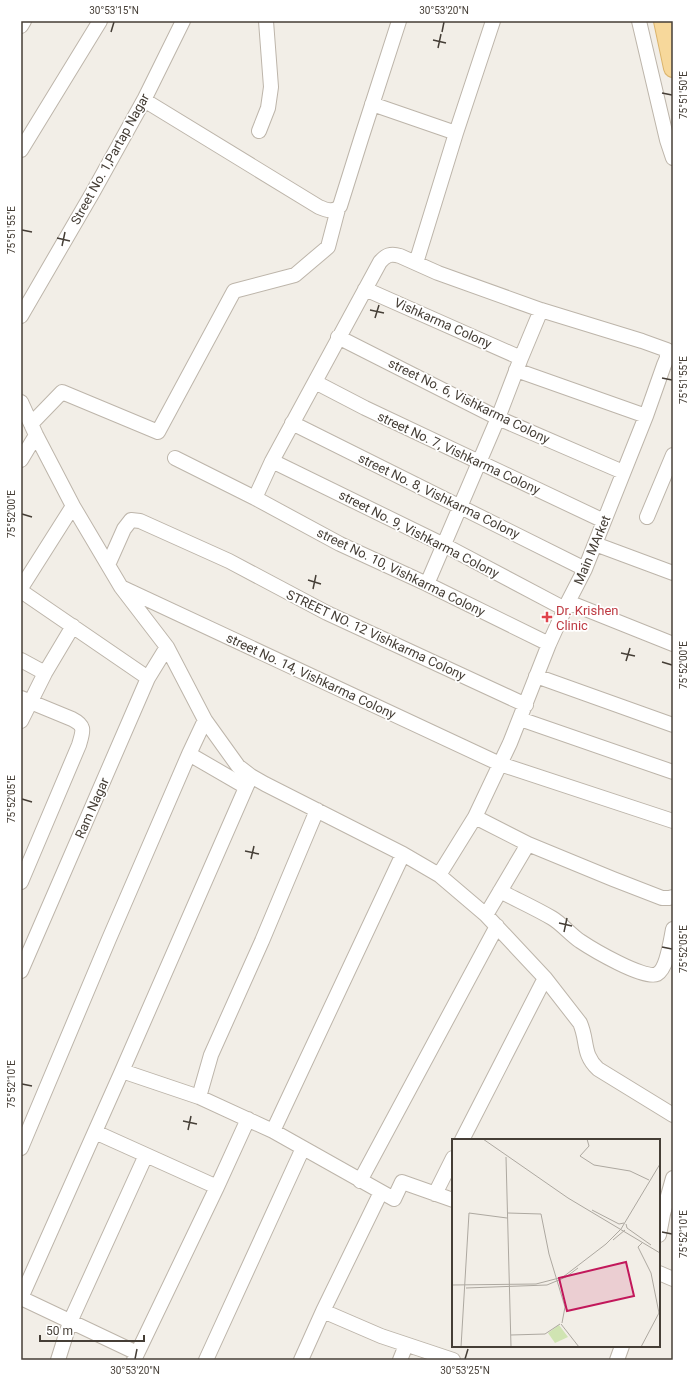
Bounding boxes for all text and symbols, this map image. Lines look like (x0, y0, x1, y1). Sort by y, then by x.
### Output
text: 30°53'15"N (89, 5, 139, 16)
text: 30°53'20"N (419, 5, 469, 16)
text: 75°51'50"E (678, 71, 689, 119)
street label: Street No. 1,Partap Nagar (68, 90, 153, 227)
text: 75°51'55"E (6, 206, 17, 254)
street label: Vishkarma Colony (392, 295, 494, 351)
street label: street No. 6, Vishkarma Colony (386, 355, 552, 447)
text: 75°51'55"E (678, 356, 689, 404)
street label: street No. 7, Vishkarma Colony (375, 409, 543, 497)
street label: street No. 8, Vishkarma Colony (356, 450, 522, 542)
street label: street No. 9, Vishkarma Colony (336, 487, 502, 581)
text: 75°52'00"E (6, 490, 17, 538)
street label: Main MArket (571, 513, 613, 587)
street label: street No. 10, Vishkarma Colony (315, 525, 487, 619)
street label: STREET NO. 12 Vishkarma Colony (284, 587, 468, 683)
place label: Dr. Krishen Clinic (556, 603, 618, 633)
marker: Dr. Krishen Clinic (541, 611, 553, 623)
street label: street No. 14, Vishkarma Colony (224, 630, 398, 722)
text: 75°52'00"E (678, 641, 689, 689)
text: 75°52'05"E (6, 775, 17, 823)
street label: Ram Nagar (72, 775, 112, 841)
text: 75°52'05"E (678, 925, 689, 973)
text: 75°52'10"E (6, 1060, 17, 1108)
inset map (452, 1139, 660, 1347)
text: 75°52'10"E (678, 1210, 689, 1258)
scale bar (40, 1317, 144, 1343)
text: 50 m (46, 1324, 73, 1338)
text: 30°53'20"N (110, 1365, 160, 1376)
text: 30°53'25"N (440, 1365, 490, 1376)

